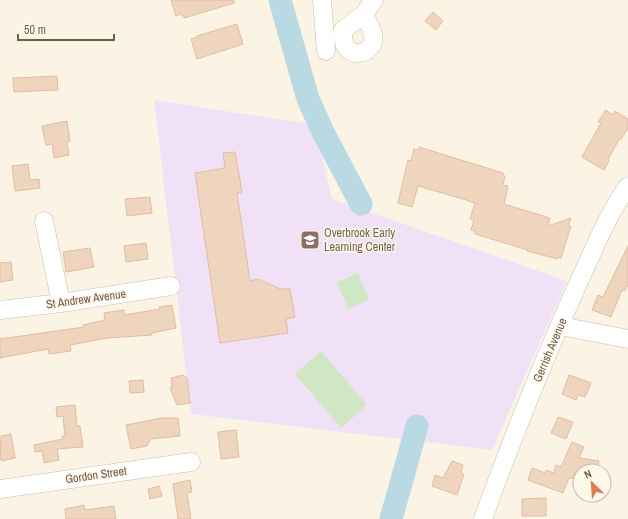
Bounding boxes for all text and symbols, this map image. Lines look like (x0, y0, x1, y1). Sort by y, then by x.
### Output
scale bar (18, 16, 114, 42)
text: 50 m (24, 22, 46, 38)
place label: Overbrook Early Learning Center (324, 225, 396, 255)
school or university icon: Overbrook Early Learning Center (299, 229, 321, 251)
street label: St Andrew Avenue (45, 285, 127, 313)
street label: Gerrish Avenue (529, 315, 571, 385)
street label: Gordon Street (64, 463, 128, 487)
north arrow (572, 463, 612, 503)
text: N (582, 466, 594, 482)

